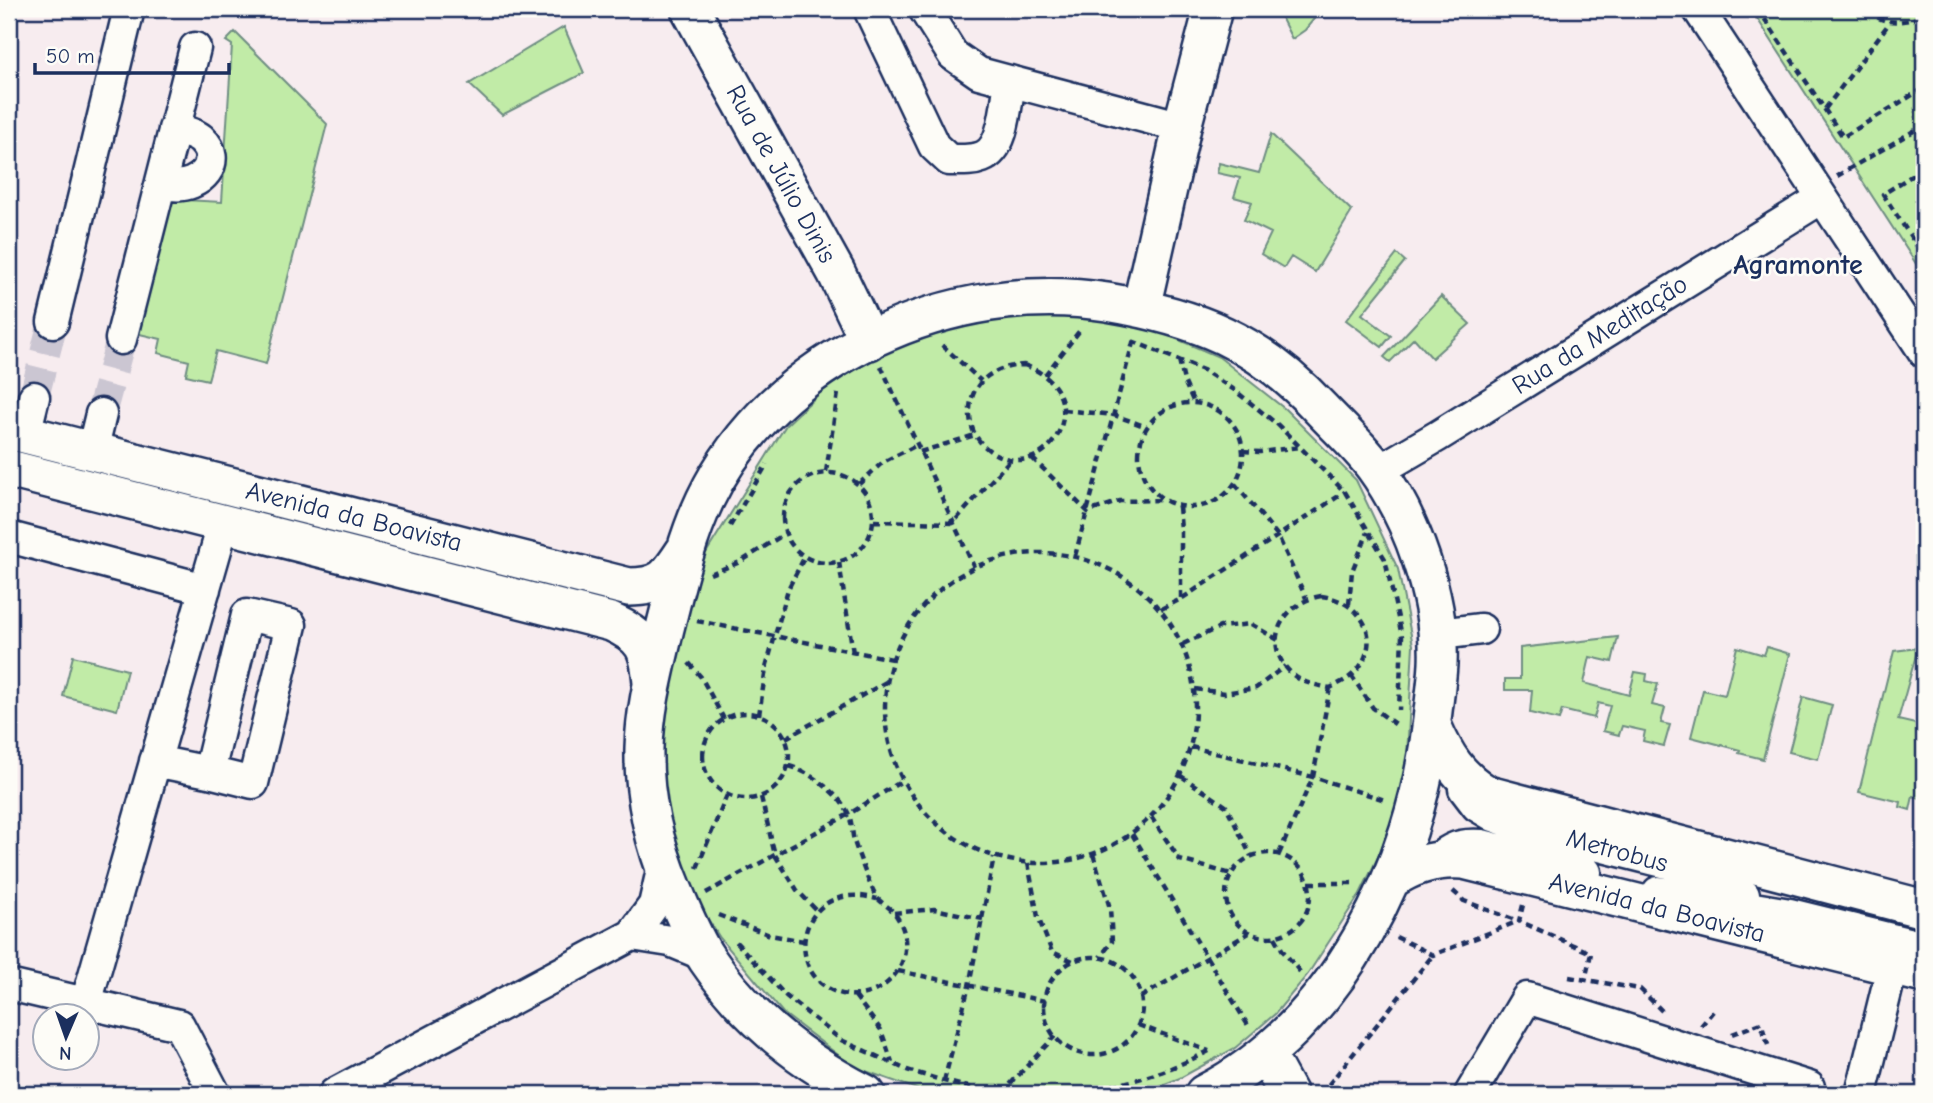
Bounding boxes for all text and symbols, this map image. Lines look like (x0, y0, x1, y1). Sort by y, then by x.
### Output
scale bar (35, 32, 229, 76)
text: 50 m (46, 44, 95, 68)
street label: Rua de Júlio Dinis (720, 80, 842, 268)
district label: Agramonte (1733, 249, 1863, 281)
street label: Rua da Meditação (1507, 269, 1693, 401)
street label: Avenida da Boavista (243, 476, 465, 558)
street label: Metrobus (1563, 823, 1671, 879)
street label: Avenida da Boavista (1546, 867, 1768, 949)
north arrow (32, 1002, 102, 1072)
text: N (59, 1042, 72, 1064)

